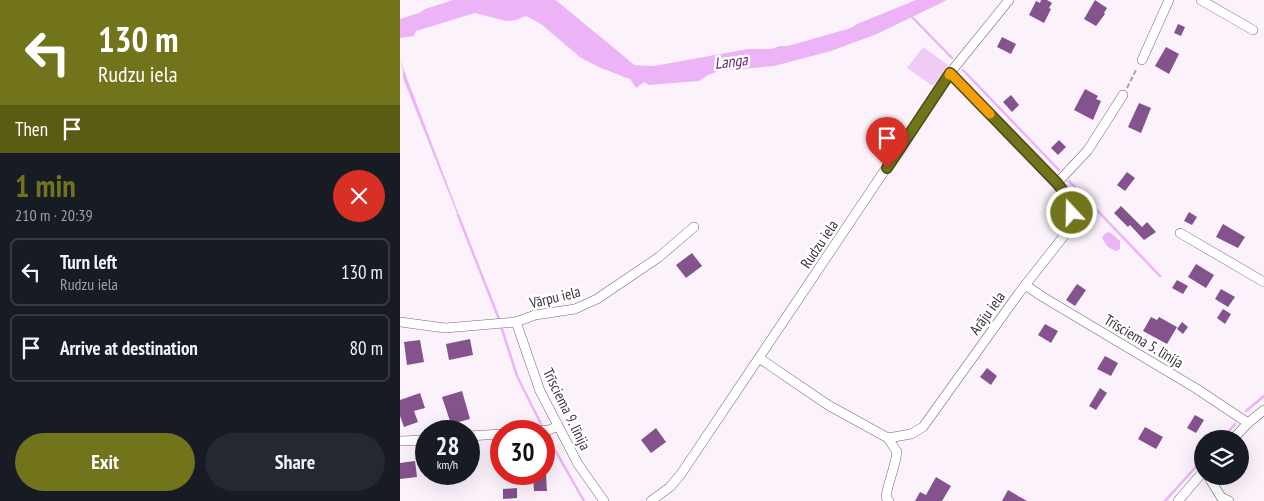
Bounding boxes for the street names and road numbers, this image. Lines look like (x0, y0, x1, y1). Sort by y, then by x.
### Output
street label: Rudzu iela (796, 216, 842, 272)
street label: Vārpu iela (527, 282, 582, 313)
street label: Arāju iela (965, 288, 1009, 338)
street label: Trīsciema 5. līnija (1101, 310, 1187, 372)
street label: Trīsciema 9. līnija (539, 365, 595, 453)

